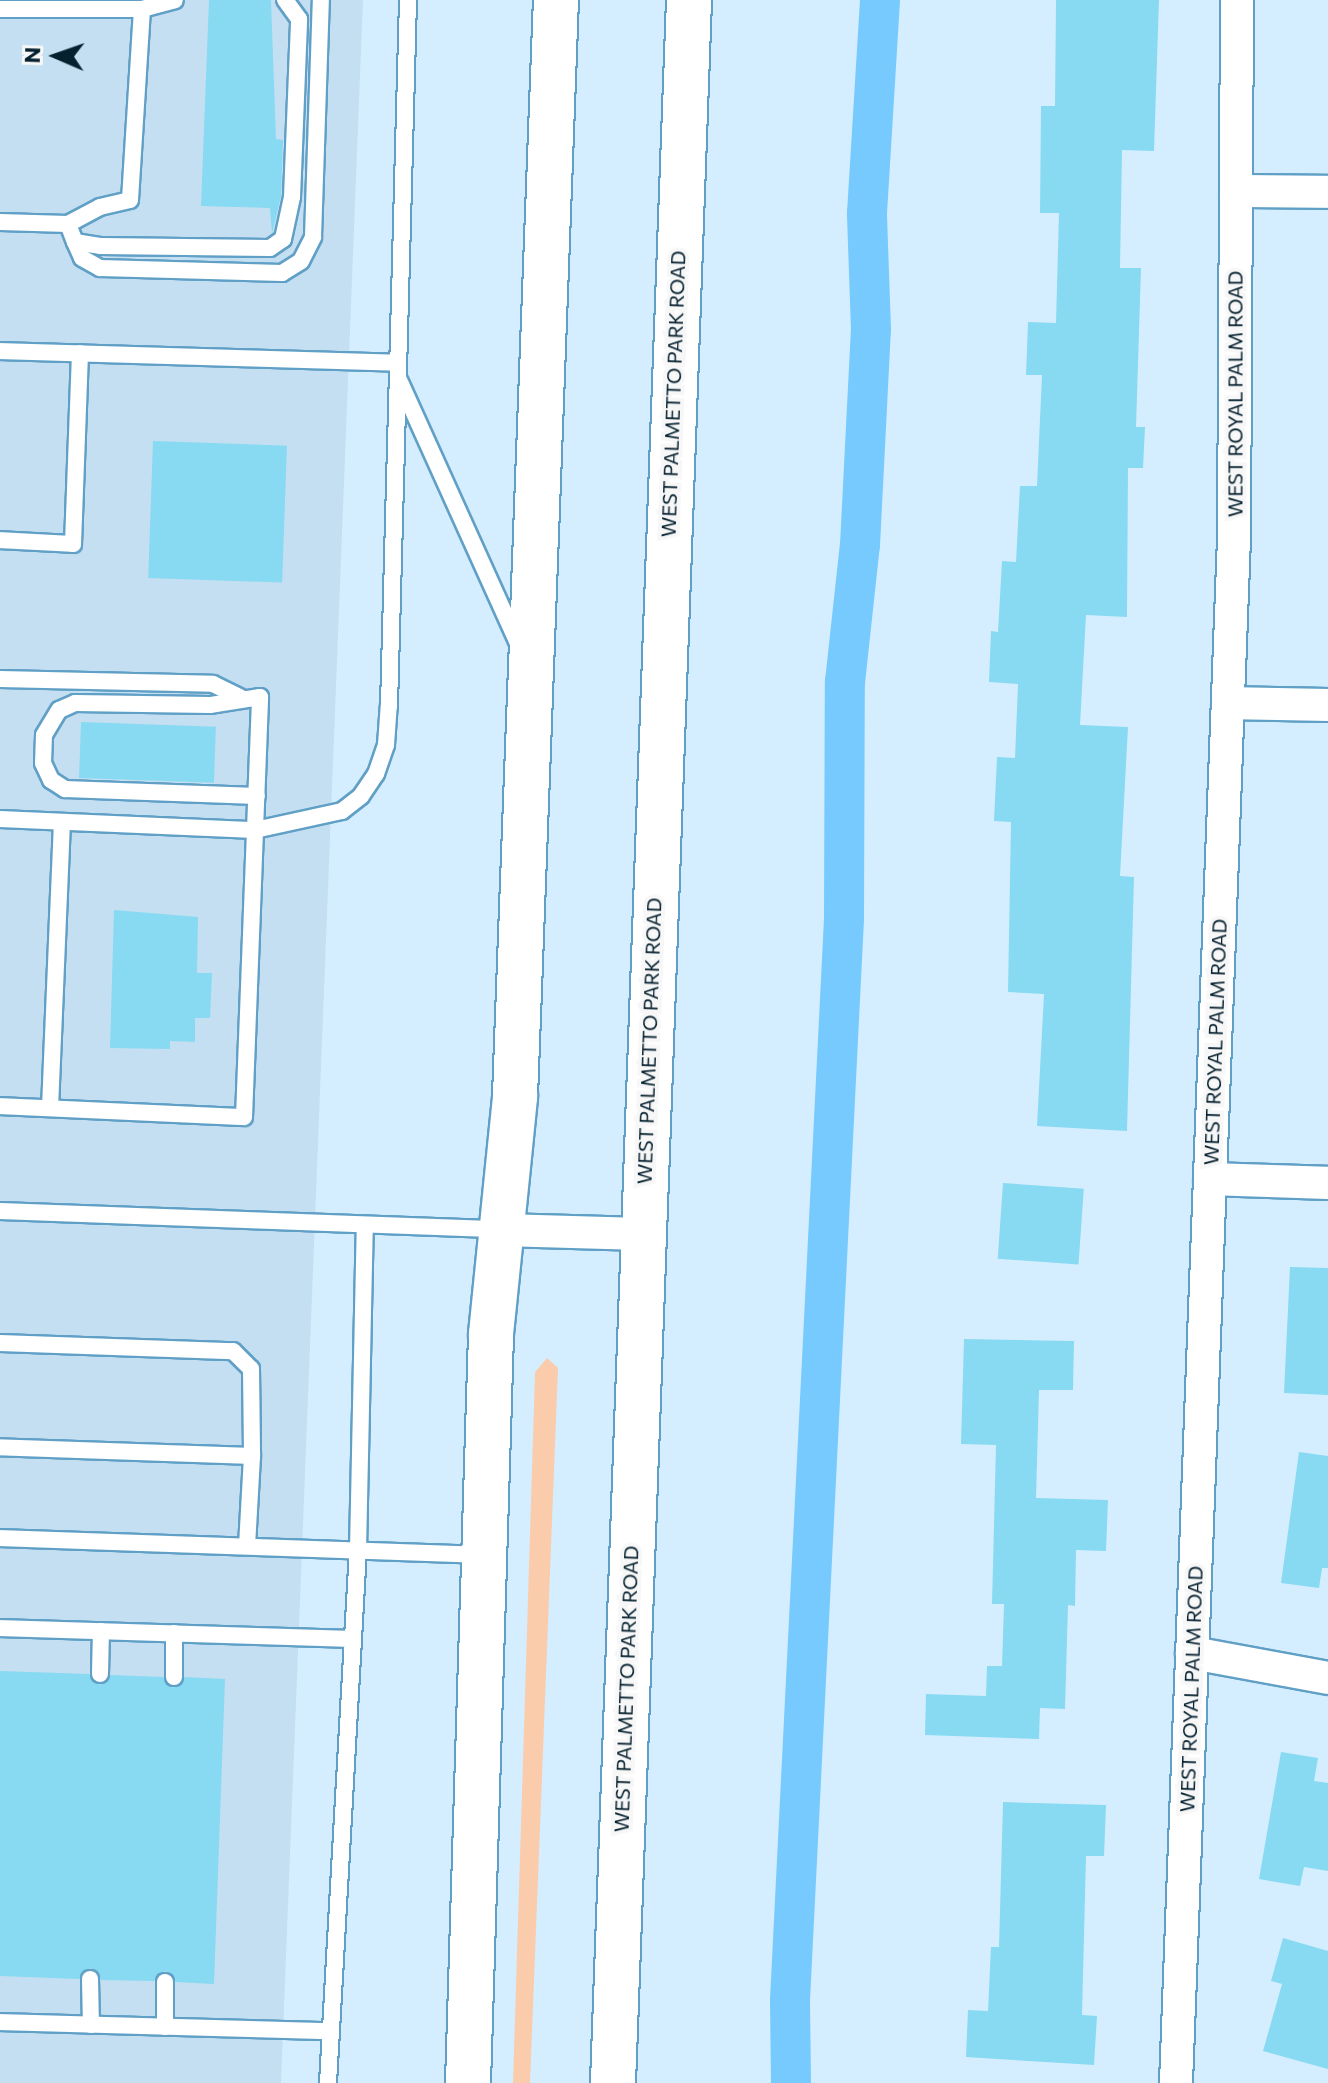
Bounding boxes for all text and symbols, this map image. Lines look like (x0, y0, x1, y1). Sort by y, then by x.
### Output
north arrow (16, 16, 96, 96)
text: N (18, 46, 45, 64)
street label: WEST PALMETTO PARK ROAD (656, 250, 690, 538)
street label: WEST ROYAL PALM ROAD (1223, 271, 1247, 517)
street label: WEST PALMETTO PARK ROAD (632, 897, 666, 1185)
street label: WEST ROYAL PALM ROAD (1199, 918, 1231, 1166)
street label: WEST PALMETTO PARK ROAD (609, 1545, 643, 1833)
street label: WEST ROYAL PALM ROAD (1175, 1565, 1207, 1813)

